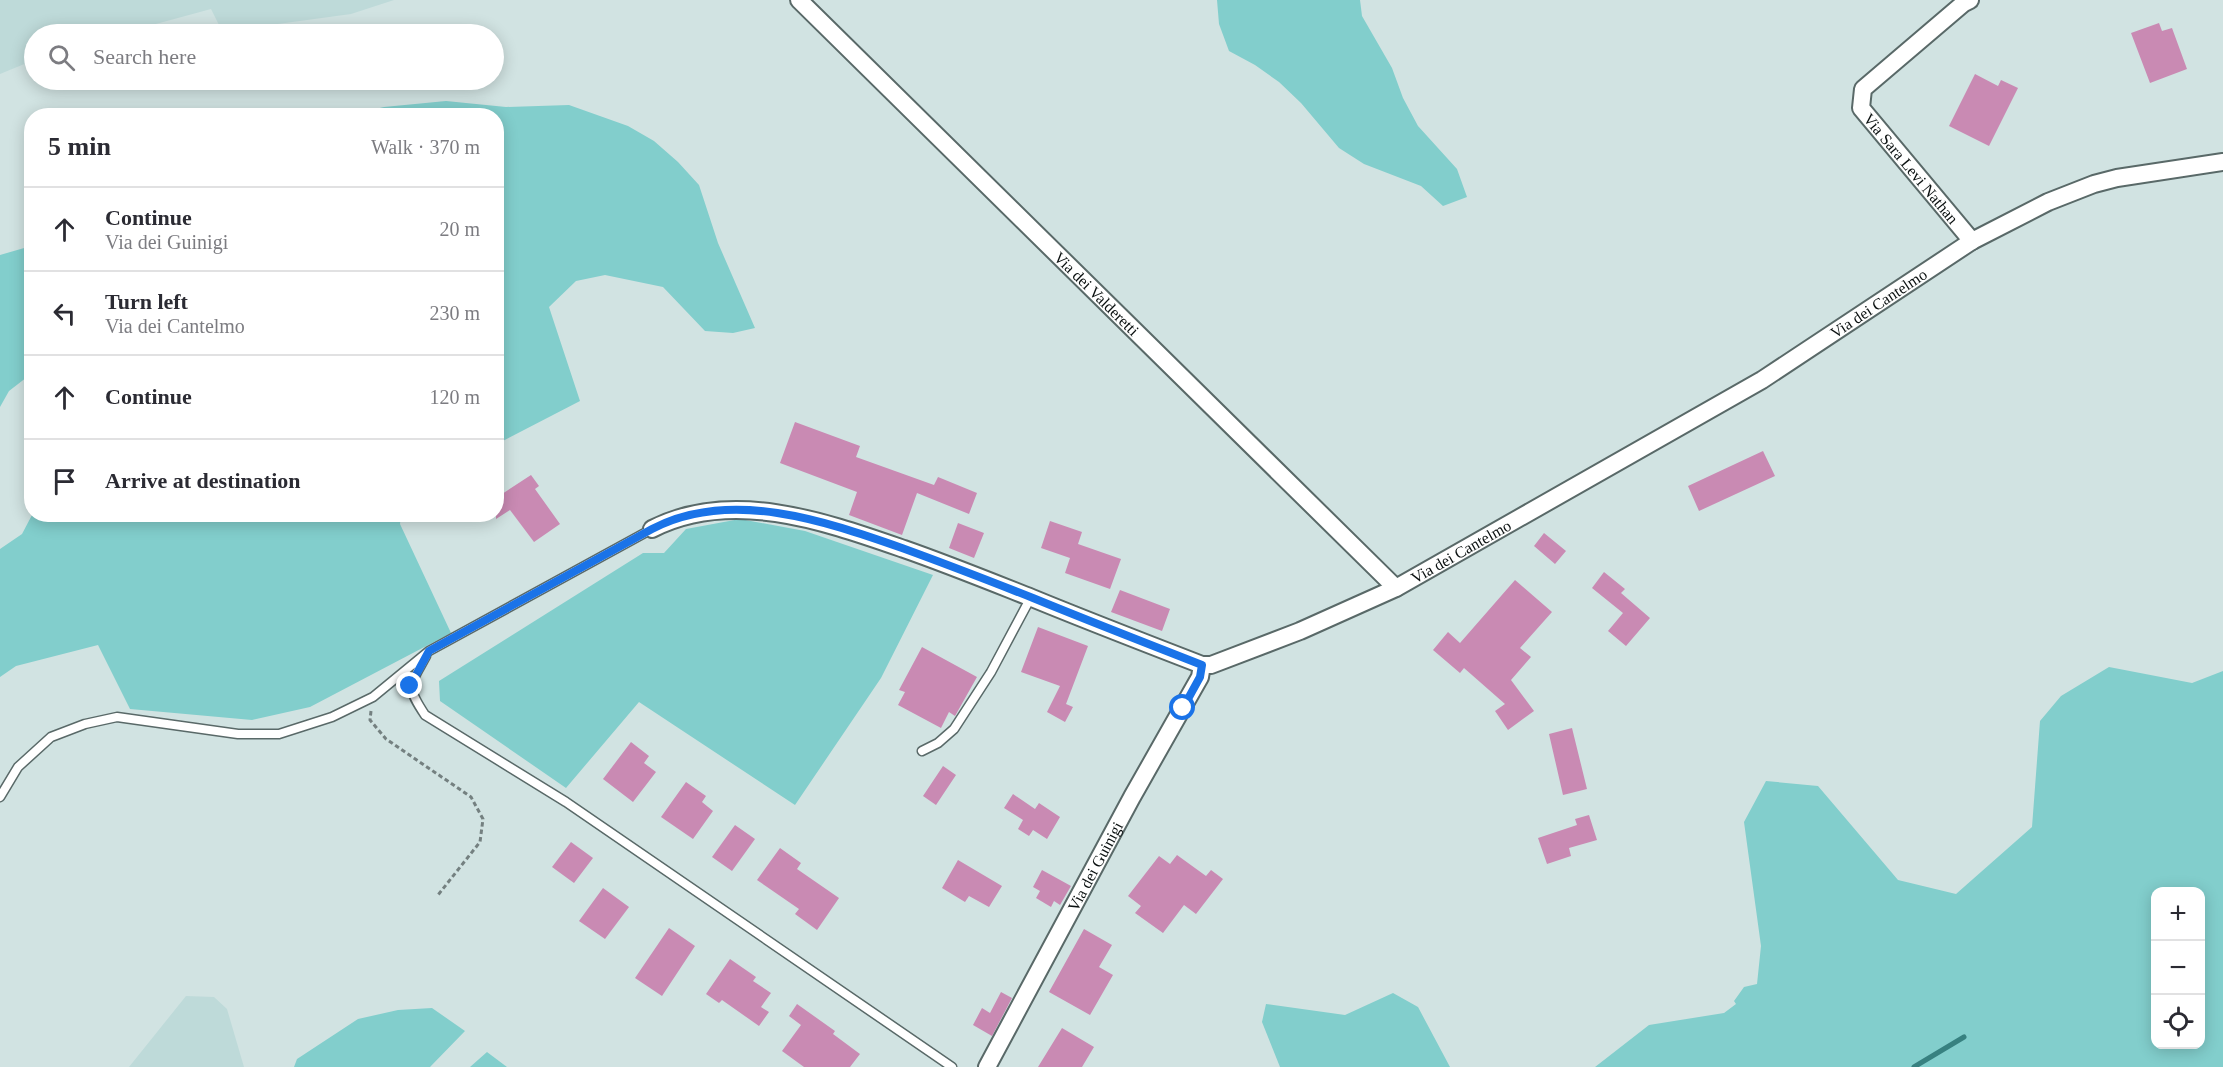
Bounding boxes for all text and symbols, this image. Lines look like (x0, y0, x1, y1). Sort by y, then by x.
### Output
search box (24, 24, 504, 90)
icon: search (45, 41, 78, 74)
text: Search here (93, 44, 196, 69)
street label: Via Sara Levi Nathan (1860, 110, 1962, 227)
text: 5 min (48, 132, 111, 161)
text: Walk · 370 m (371, 136, 480, 158)
text: Continue (105, 205, 192, 230)
icon: ahead (48, 213, 81, 246)
text: 20 m (439, 218, 480, 240)
text: Via dei Guinigi (105, 231, 228, 253)
street label: Via dei Valderetti (1051, 248, 1143, 339)
street label: Via dei Cantelmo (1827, 265, 1930, 341)
text: Turn left (105, 289, 188, 314)
icon: left (48, 297, 81, 330)
text: 230 m (429, 302, 480, 324)
text: Via dei Cantelmo (105, 315, 245, 337)
icon: ahead (48, 381, 81, 414)
text: Continue (105, 384, 192, 409)
text: 120 m (429, 386, 480, 408)
icon: arrive (48, 465, 81, 498)
text: Arrive at destination (105, 468, 301, 493)
street label: Via dei Cantelmo (1408, 517, 1514, 587)
route end (396, 672, 422, 698)
route start (1169, 694, 1195, 720)
street label: Via dei Guinigi (1064, 818, 1126, 914)
map controls (2151, 887, 2205, 1049)
button: + (2151, 887, 2205, 941)
button: − (2151, 941, 2205, 995)
button: locate (2151, 995, 2205, 1049)

